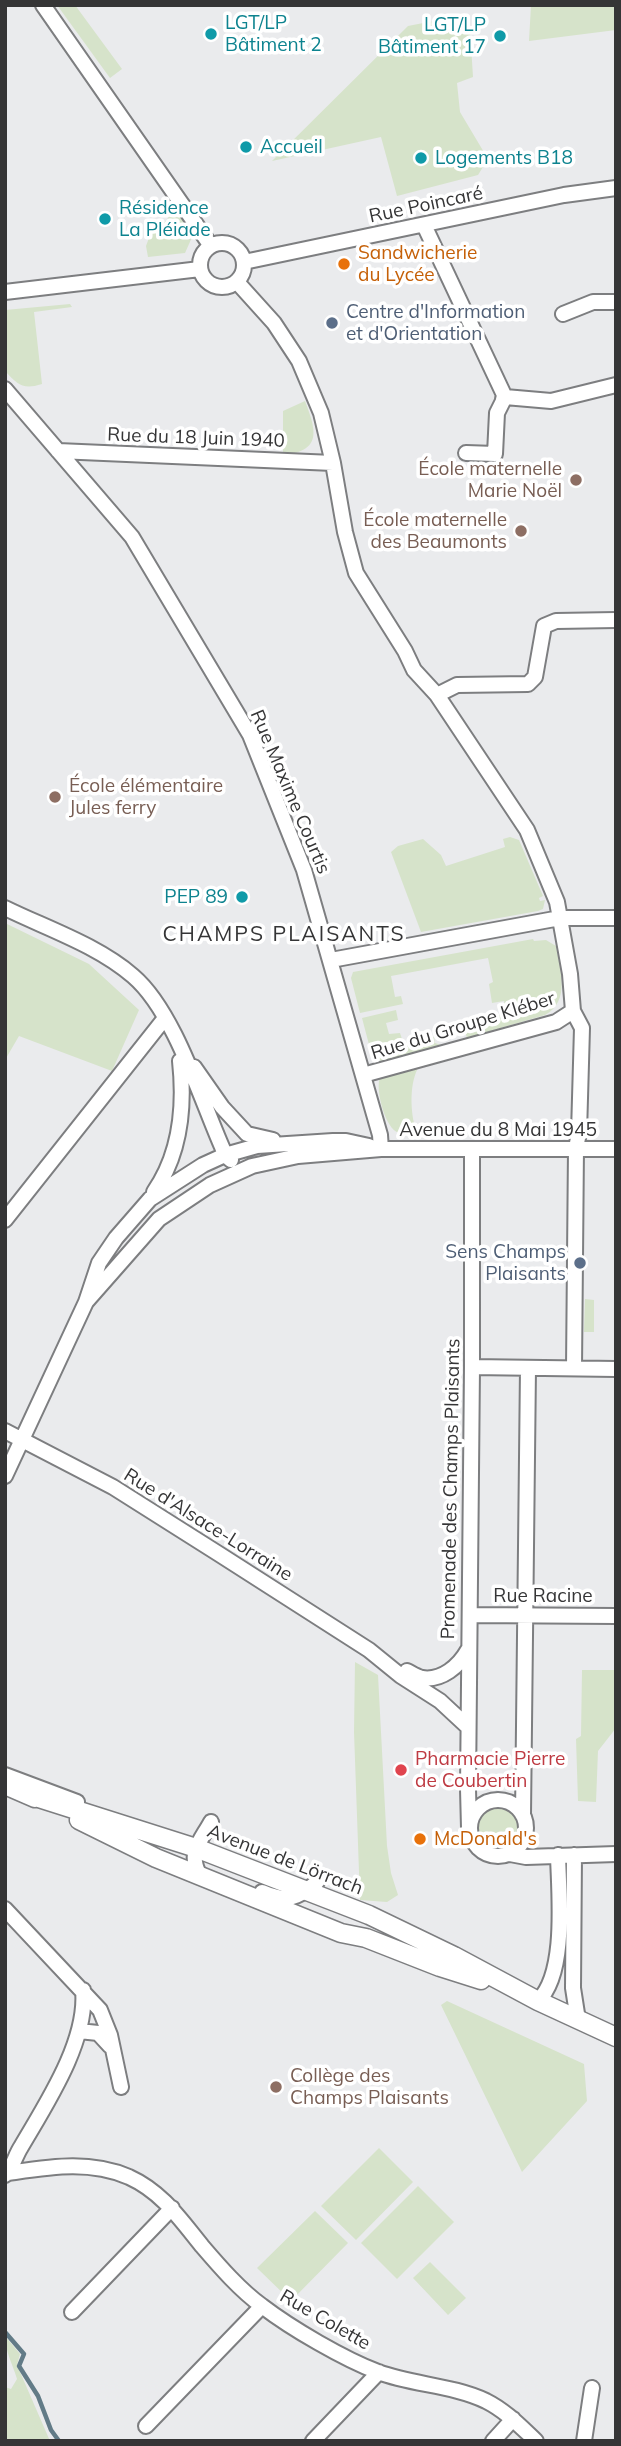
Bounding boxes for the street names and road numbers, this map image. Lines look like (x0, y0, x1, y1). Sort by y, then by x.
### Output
street label: Rue Poincaré (367, 182, 485, 228)
street label: Rue du 18 Juin 1940 (107, 424, 285, 452)
street label: Rue Maxime Courtis (245, 707, 335, 877)
street label: Rue du Groupe Kléber (368, 987, 558, 1065)
street label: Avenue du 8 Mai 1945 (399, 1119, 597, 1141)
street label: Promenade des Champs Plaisants (437, 1338, 465, 1640)
street label: Rue d'Alsace-Lorraine (120, 1464, 296, 1586)
street label: Rue Racine (493, 1585, 593, 1607)
street label: Avenue de Lörrach (204, 1820, 366, 1900)
street label: Rue Colette (276, 2285, 374, 2355)

